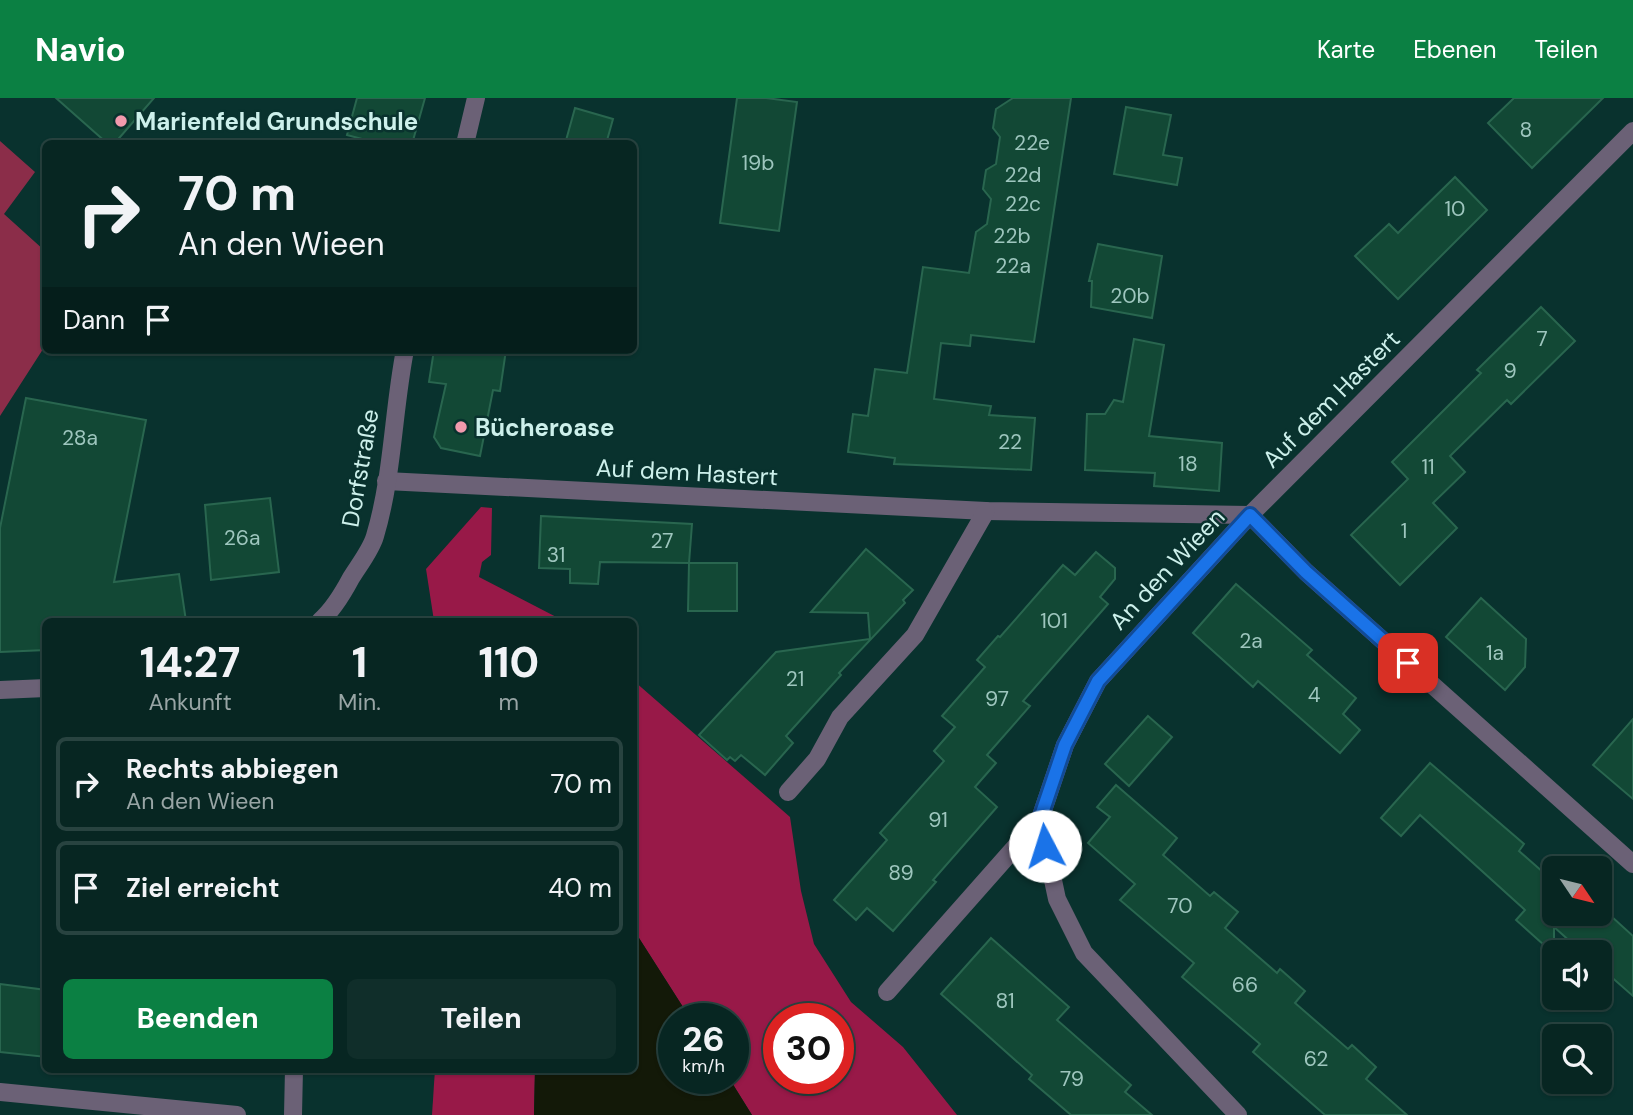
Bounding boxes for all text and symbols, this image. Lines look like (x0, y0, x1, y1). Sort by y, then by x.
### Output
text: Navio (35, 28, 126, 71)
text: Karte (1317, 34, 1375, 65)
text: Ebenen (1413, 34, 1497, 65)
text: Teilen (1535, 34, 1598, 65)
place label: Marienfeld Grundschule (135, 106, 418, 137)
marker: Marienfeld Grundschule (113, 113, 129, 129)
house number: 8 (1520, 116, 1532, 144)
house number: 22e (1014, 129, 1050, 157)
house number: 19b (742, 149, 774, 177)
text: 70 m (178, 161, 296, 225)
house number: 22d (1004, 161, 1042, 189)
icon: right (63, 168, 154, 259)
house number: 22c (1005, 190, 1041, 218)
house number: 10 (1445, 195, 1465, 223)
house number: 22b (993, 222, 1031, 250)
text: An den Wieen (178, 223, 385, 265)
house number: 22a (995, 252, 1031, 280)
house number: 20b (1110, 282, 1150, 310)
icon: arrive (139, 301, 177, 339)
text: Dann (63, 303, 125, 337)
street label: Auf dem Hastert (1256, 324, 1406, 474)
house number: 7 (1536, 325, 1548, 353)
house number: 9 (1503, 357, 1517, 385)
street label: Dorfstraße (334, 407, 386, 529)
place label: Bücheroase (475, 412, 615, 443)
marker: Bücheroase (453, 419, 469, 435)
house number: 28a (62, 424, 98, 452)
house number: 22 (998, 428, 1022, 456)
house number: 18 (1178, 450, 1198, 478)
street label: Auf dem Hastert (595, 452, 779, 492)
house number: 11 (1421, 453, 1435, 481)
street label: An den Wieen (1103, 502, 1231, 636)
house number: 1 (1401, 517, 1407, 545)
house number: 26a (224, 524, 260, 552)
house number: 27 (651, 527, 673, 555)
house number: 31 (547, 541, 565, 569)
house number: 101 (1040, 607, 1068, 635)
house number: 2a (1239, 627, 1263, 655)
pin (1378, 633, 1438, 693)
text: 14:27 (140, 635, 240, 690)
text: 1 (352, 635, 367, 690)
text: 110 (479, 635, 539, 690)
house number: 1a (1486, 639, 1504, 667)
icon: arrive (1389, 644, 1427, 682)
house number: 21 (786, 665, 804, 693)
house number: 4 (1308, 681, 1321, 709)
house number: 97 (985, 685, 1009, 713)
text: Ankunft (148, 687, 232, 717)
text: Min. (338, 687, 381, 717)
text: m (499, 687, 519, 717)
text: Rechts abbiegen (126, 752, 339, 786)
icon: right (67, 765, 105, 803)
text: 70 m (551, 767, 612, 801)
text: An den Wieen (126, 786, 275, 816)
house number: 91 (928, 806, 948, 834)
position arrow (1008, 809, 1082, 883)
north arrow (1542, 856, 1612, 926)
map controls (1542, 856, 1612, 1094)
house number: 89 (888, 859, 914, 887)
icon: arrive (67, 869, 105, 907)
text: Ziel erreicht (126, 871, 279, 905)
text: 40 m (548, 871, 612, 905)
house number: 70 (1167, 892, 1193, 920)
button: sound (1542, 940, 1612, 1010)
house number: 66 (1232, 971, 1258, 999)
button: Beenden (63, 979, 333, 1059)
button: Teilen (347, 979, 616, 1059)
house number: 81 (996, 987, 1014, 1015)
speed limit sign: 30 (763, 1003, 854, 1094)
text: 26 (682, 1016, 725, 1062)
button: search (1542, 1024, 1612, 1094)
house number: 62 (1304, 1045, 1328, 1073)
text: km/h (682, 1054, 725, 1078)
house number: 79 (1060, 1065, 1084, 1093)

